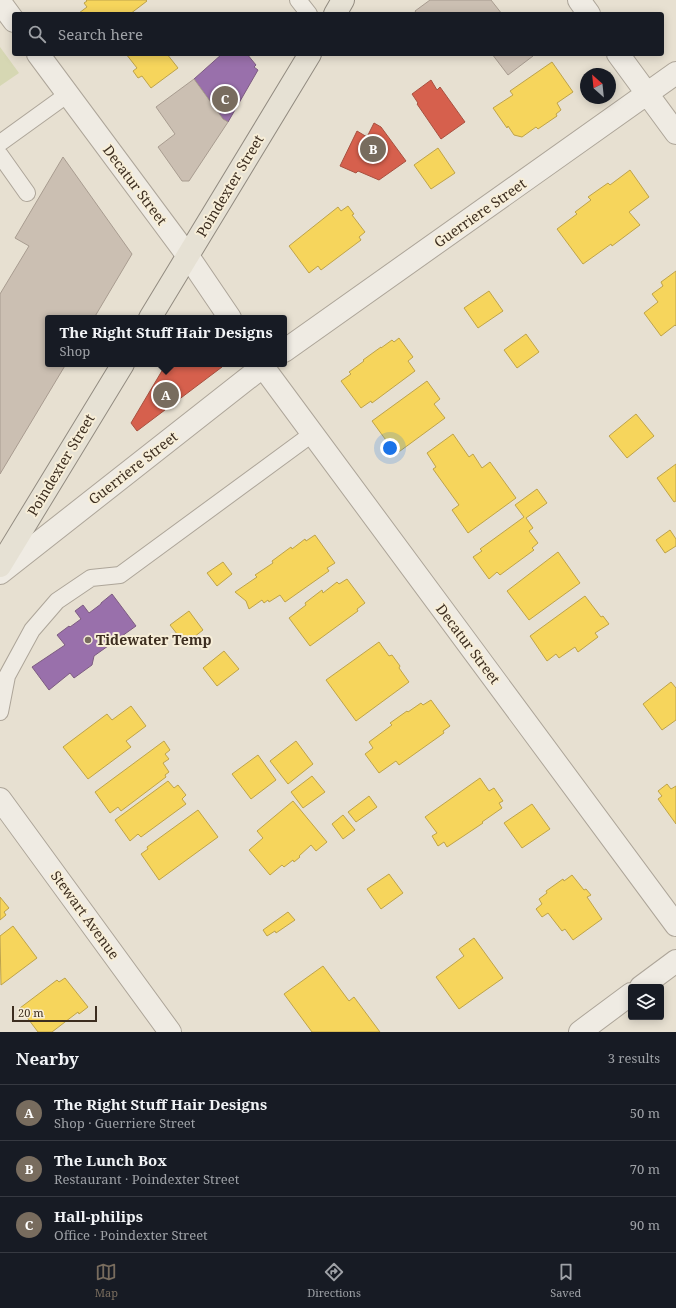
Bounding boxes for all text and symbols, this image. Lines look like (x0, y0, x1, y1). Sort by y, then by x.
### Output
search box (12, 12, 664, 56)
icon: search (26, 23, 48, 45)
text: Search here (58, 24, 143, 44)
north arrow (580, 68, 616, 104)
pin: C (212, 84, 238, 114)
street label: Poindexter Street (192, 131, 268, 240)
pin: B (360, 134, 386, 164)
street label: Decatur Street (99, 141, 172, 229)
street label: Guerriere Street (430, 174, 530, 251)
popup (45, 315, 287, 367)
text: The Right Stuff Hair Designs (59, 322, 273, 342)
text: Shop (59, 342, 90, 360)
pin: A (153, 380, 179, 410)
street label: Poindexter Street (23, 410, 99, 519)
street label: Guerriere Street (84, 427, 181, 508)
your location (380, 438, 400, 458)
street label: Decatur Street (432, 600, 505, 688)
place label: Tidewater Temp (96, 630, 212, 649)
marker: Tidewater Temp (83, 635, 93, 645)
street label: Stewart Avenue (47, 867, 124, 963)
map controls (628, 984, 664, 1020)
button: layers (628, 984, 664, 1020)
scale bar (12, 1004, 97, 1023)
text: 20 m (18, 1005, 44, 1020)
text: Nearby (16, 1047, 79, 1070)
text: 3 results (608, 1049, 660, 1067)
text: The Right Stuff Hair Designs (54, 1094, 267, 1114)
text: A (24, 1104, 34, 1122)
text: 50 m (630, 1104, 660, 1122)
text: Shop · Guerriere Street (54, 1114, 195, 1132)
text: The Lunch Box (54, 1150, 167, 1170)
text: B (25, 1160, 33, 1178)
text: 70 m (630, 1160, 660, 1178)
text: Restaurant · Poindexter Street (54, 1170, 239, 1188)
text: Hall-philips (54, 1206, 143, 1226)
text: C (25, 1216, 33, 1234)
text: 90 m (630, 1216, 660, 1234)
text: Office · Poindexter Street (54, 1226, 208, 1244)
tab: Map (95, 1261, 118, 1300)
tab: Directions (307, 1261, 361, 1300)
tab: Saved (550, 1261, 581, 1300)

